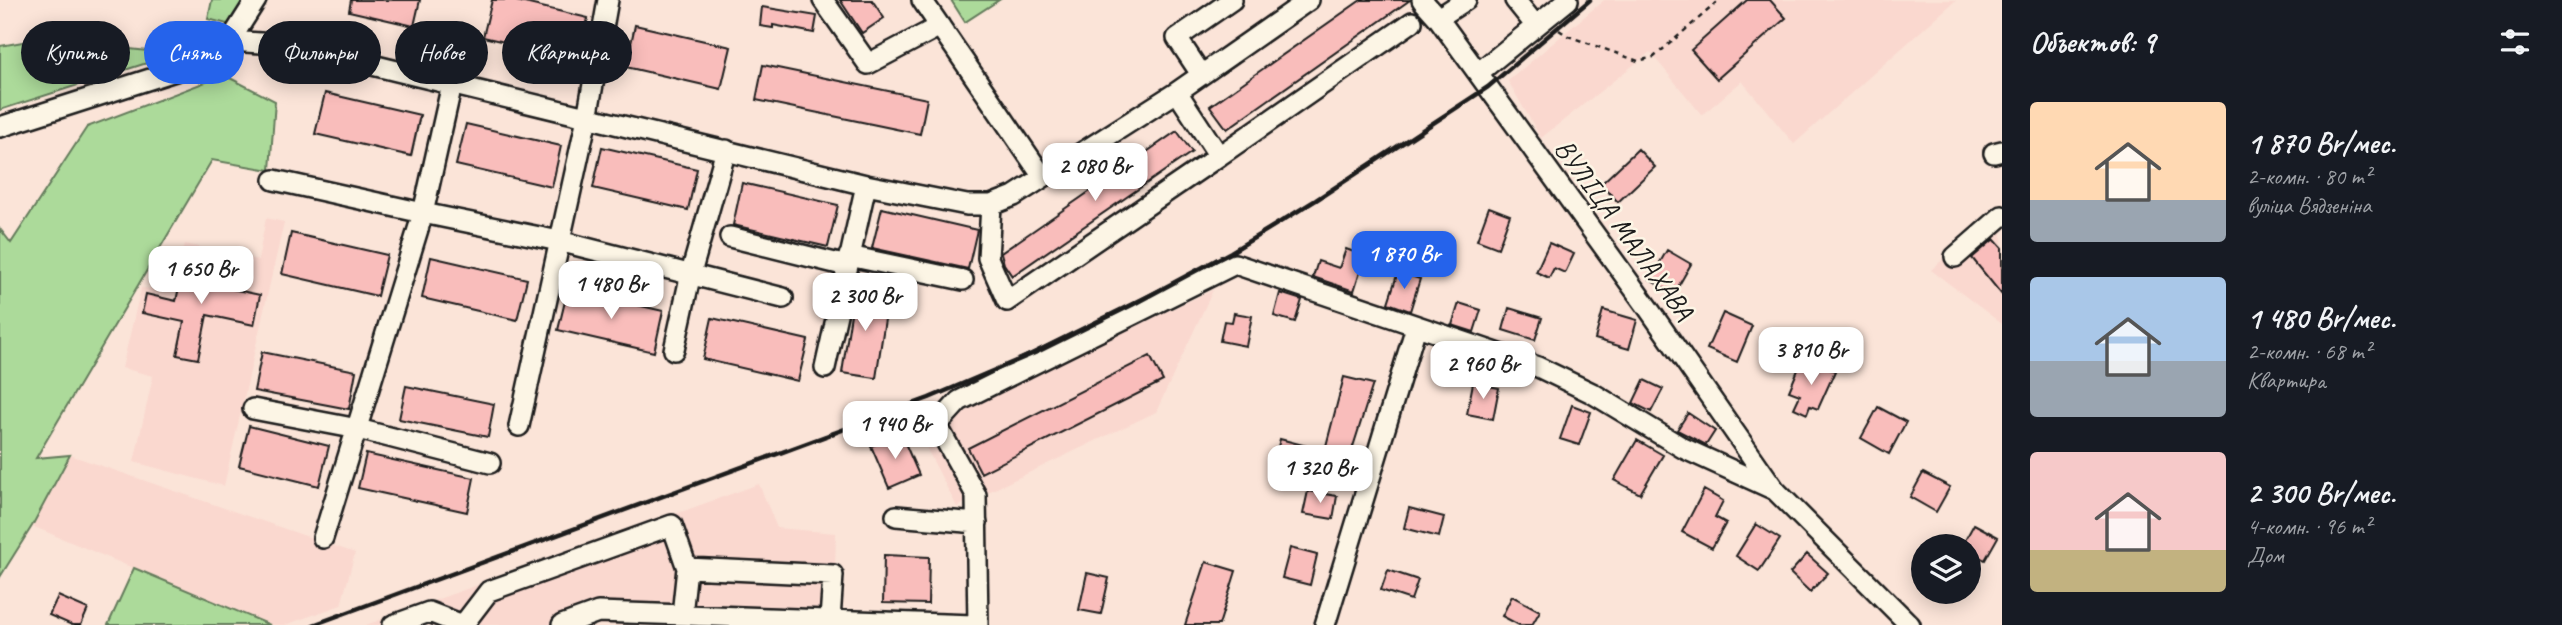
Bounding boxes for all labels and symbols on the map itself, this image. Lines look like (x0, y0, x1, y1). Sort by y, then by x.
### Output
street label: ВУЛІЦА МАЛАХАВА (1547, 132, 1703, 327)
pin: 2 080 Br (1023, 144, 1167, 203)
pin: 1 870 Br (1332, 232, 1476, 291)
pin: 1 650 Br (129, 246, 273, 306)
pin: 1 480 Br (539, 262, 683, 321)
pin: 2 300 Br (793, 274, 937, 333)
pin: 3 810 Br (1739, 328, 1883, 387)
pin: 2 960 Br (1411, 342, 1555, 401)
pin: 1 940 Br (823, 402, 967, 461)
pin: 1 320 Br (1248, 446, 1392, 505)

